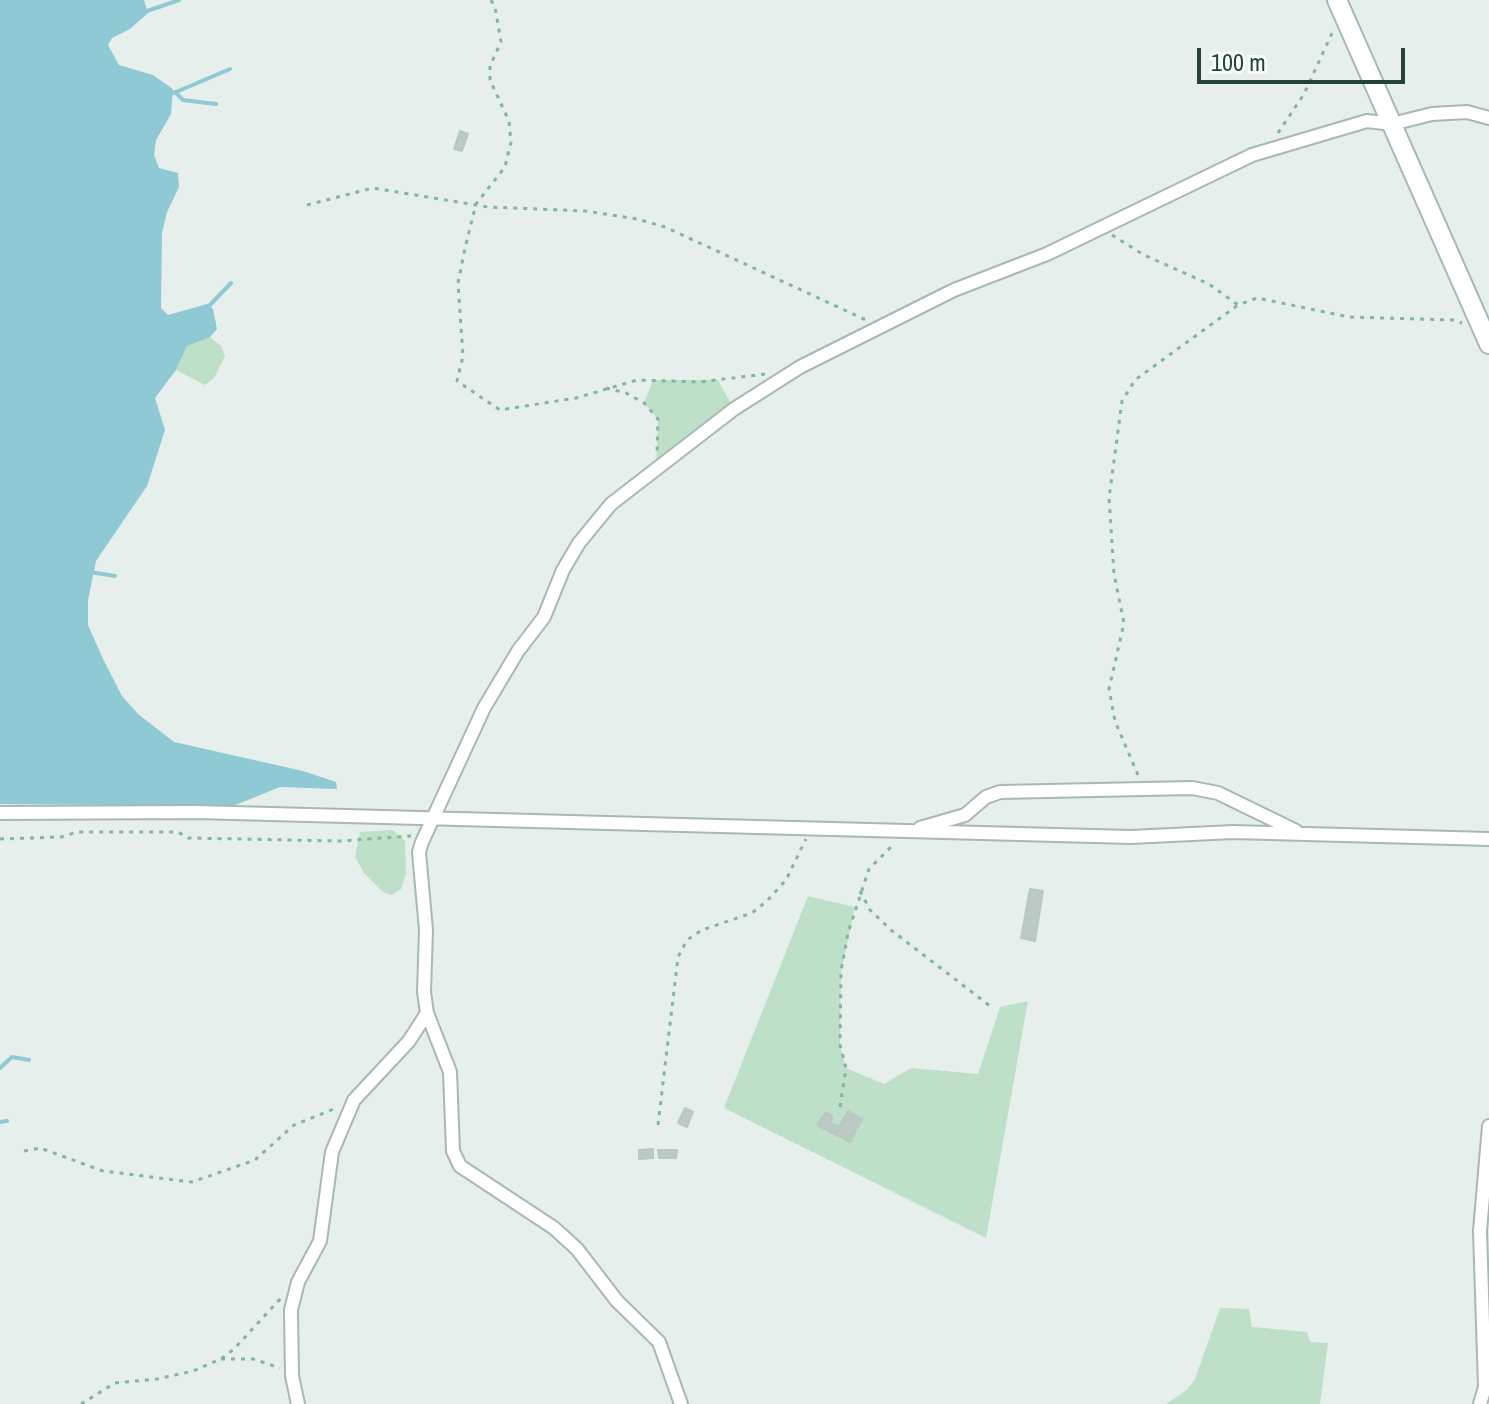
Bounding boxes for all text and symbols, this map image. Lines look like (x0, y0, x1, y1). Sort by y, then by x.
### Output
scale bar (1201, 32, 1409, 82)
text: 100 m (1211, 46, 1266, 78)

